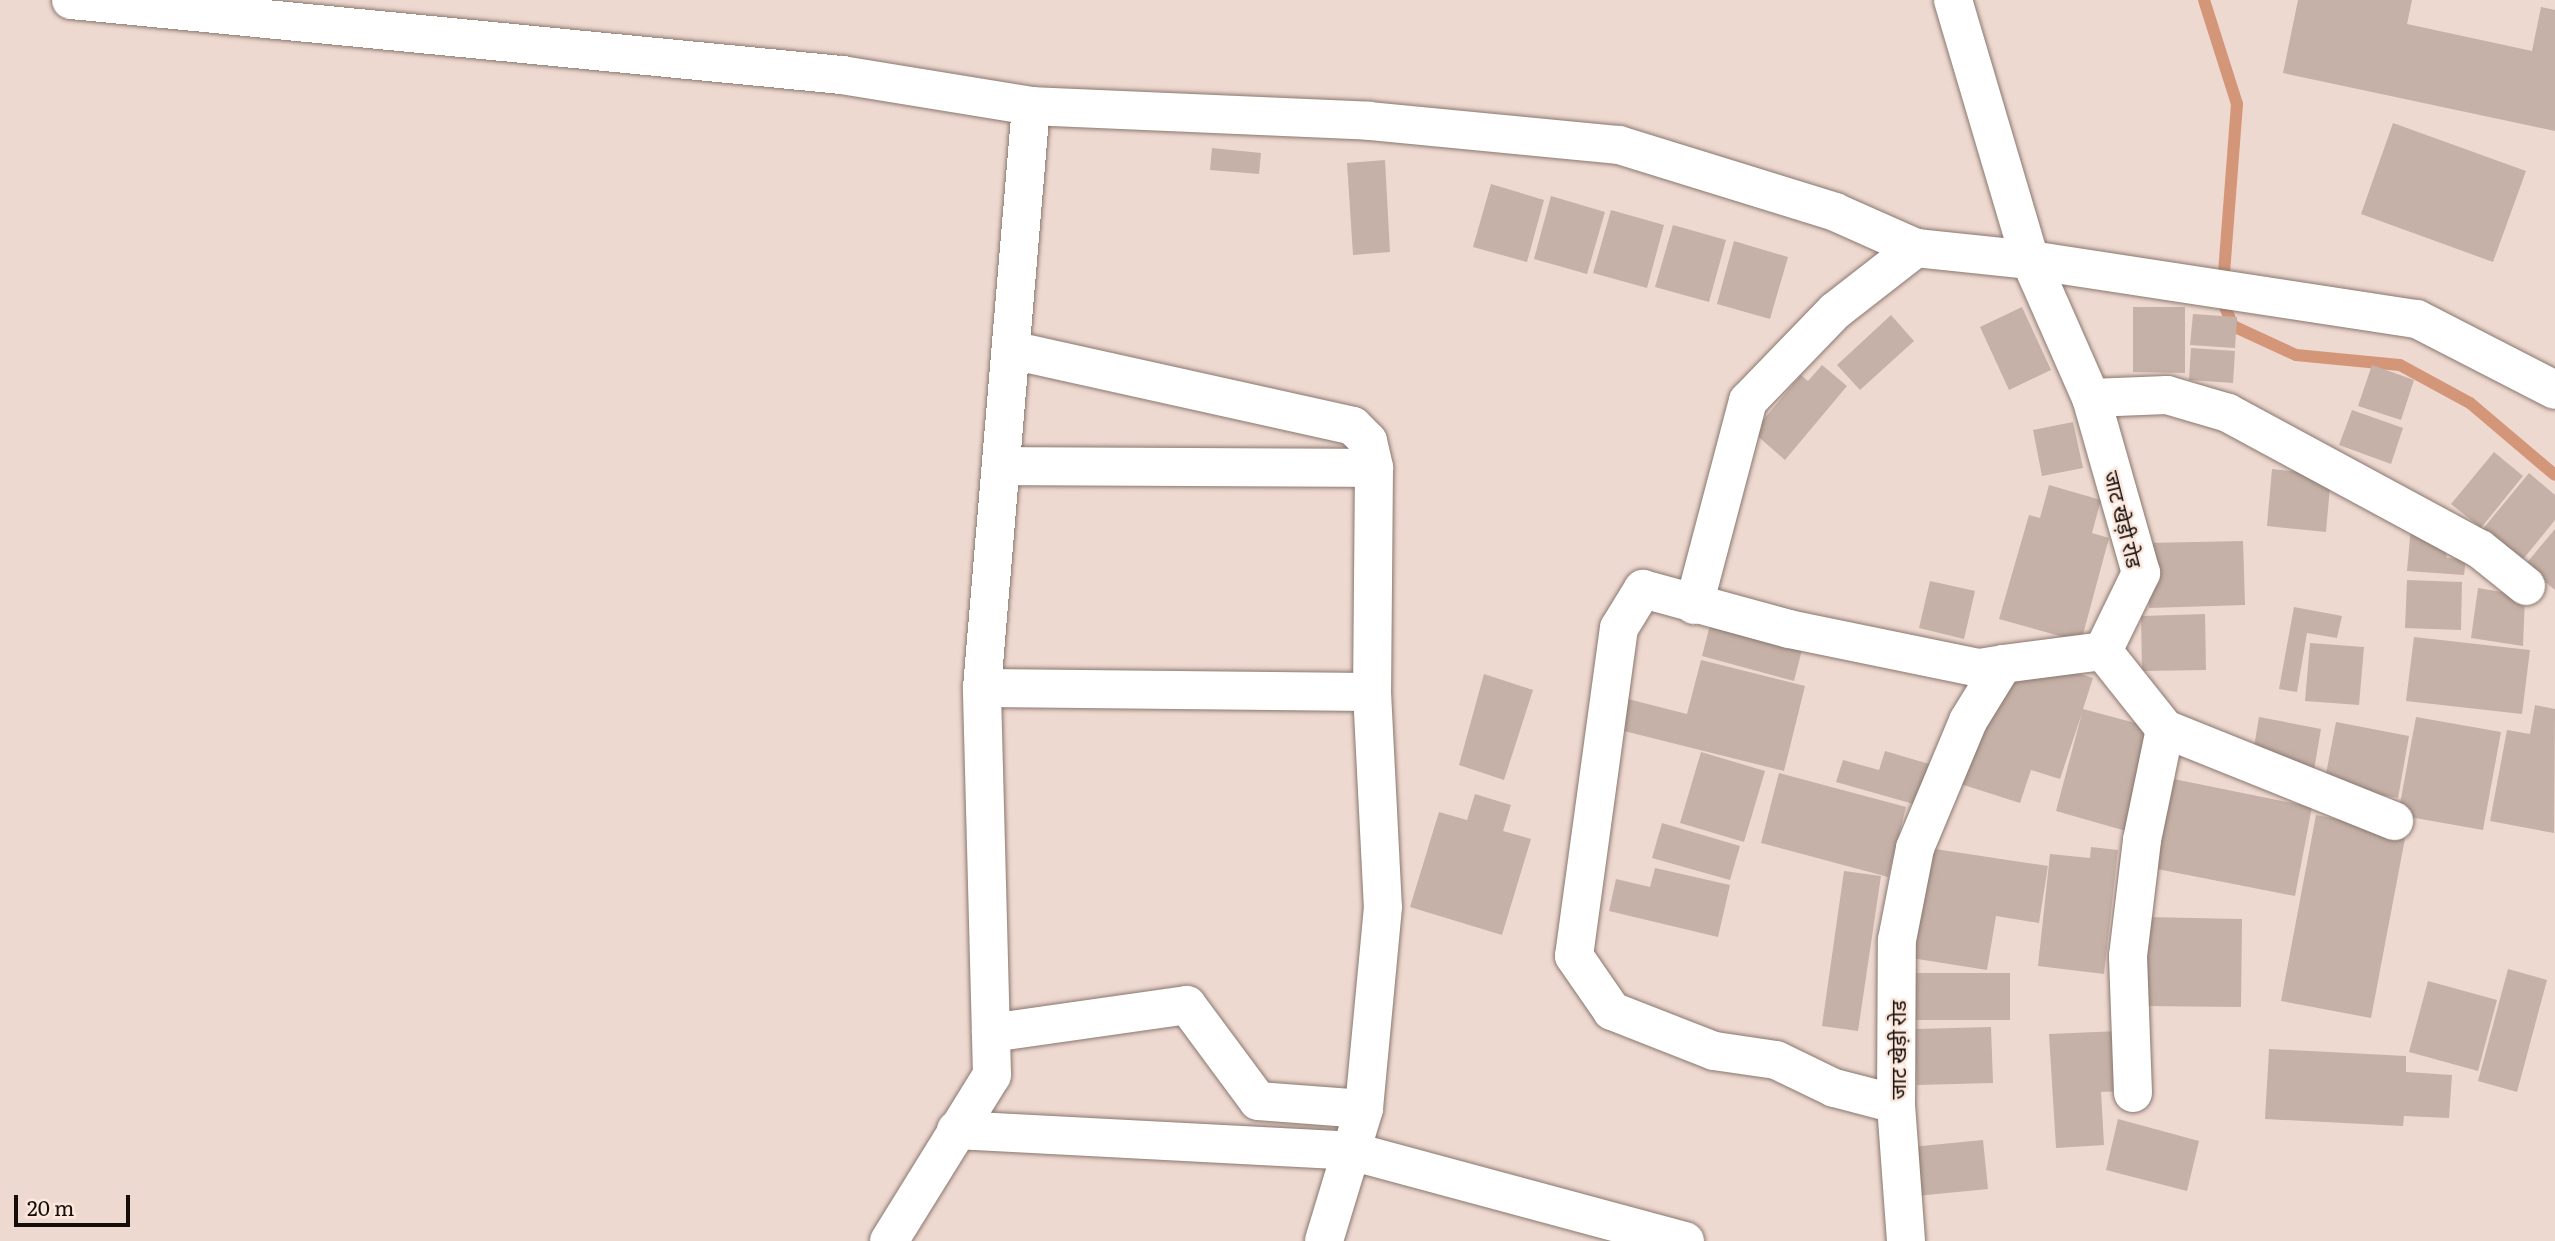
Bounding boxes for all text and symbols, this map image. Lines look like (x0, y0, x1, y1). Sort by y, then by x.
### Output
street label: जाट खेड़ी रोड (2100, 468, 2148, 570)
street label: जाट खेड़ी रोड (1884, 1000, 1910, 1100)
scale bar (18, 1182, 133, 1226)
text: 20 m (27, 1191, 74, 1222)

